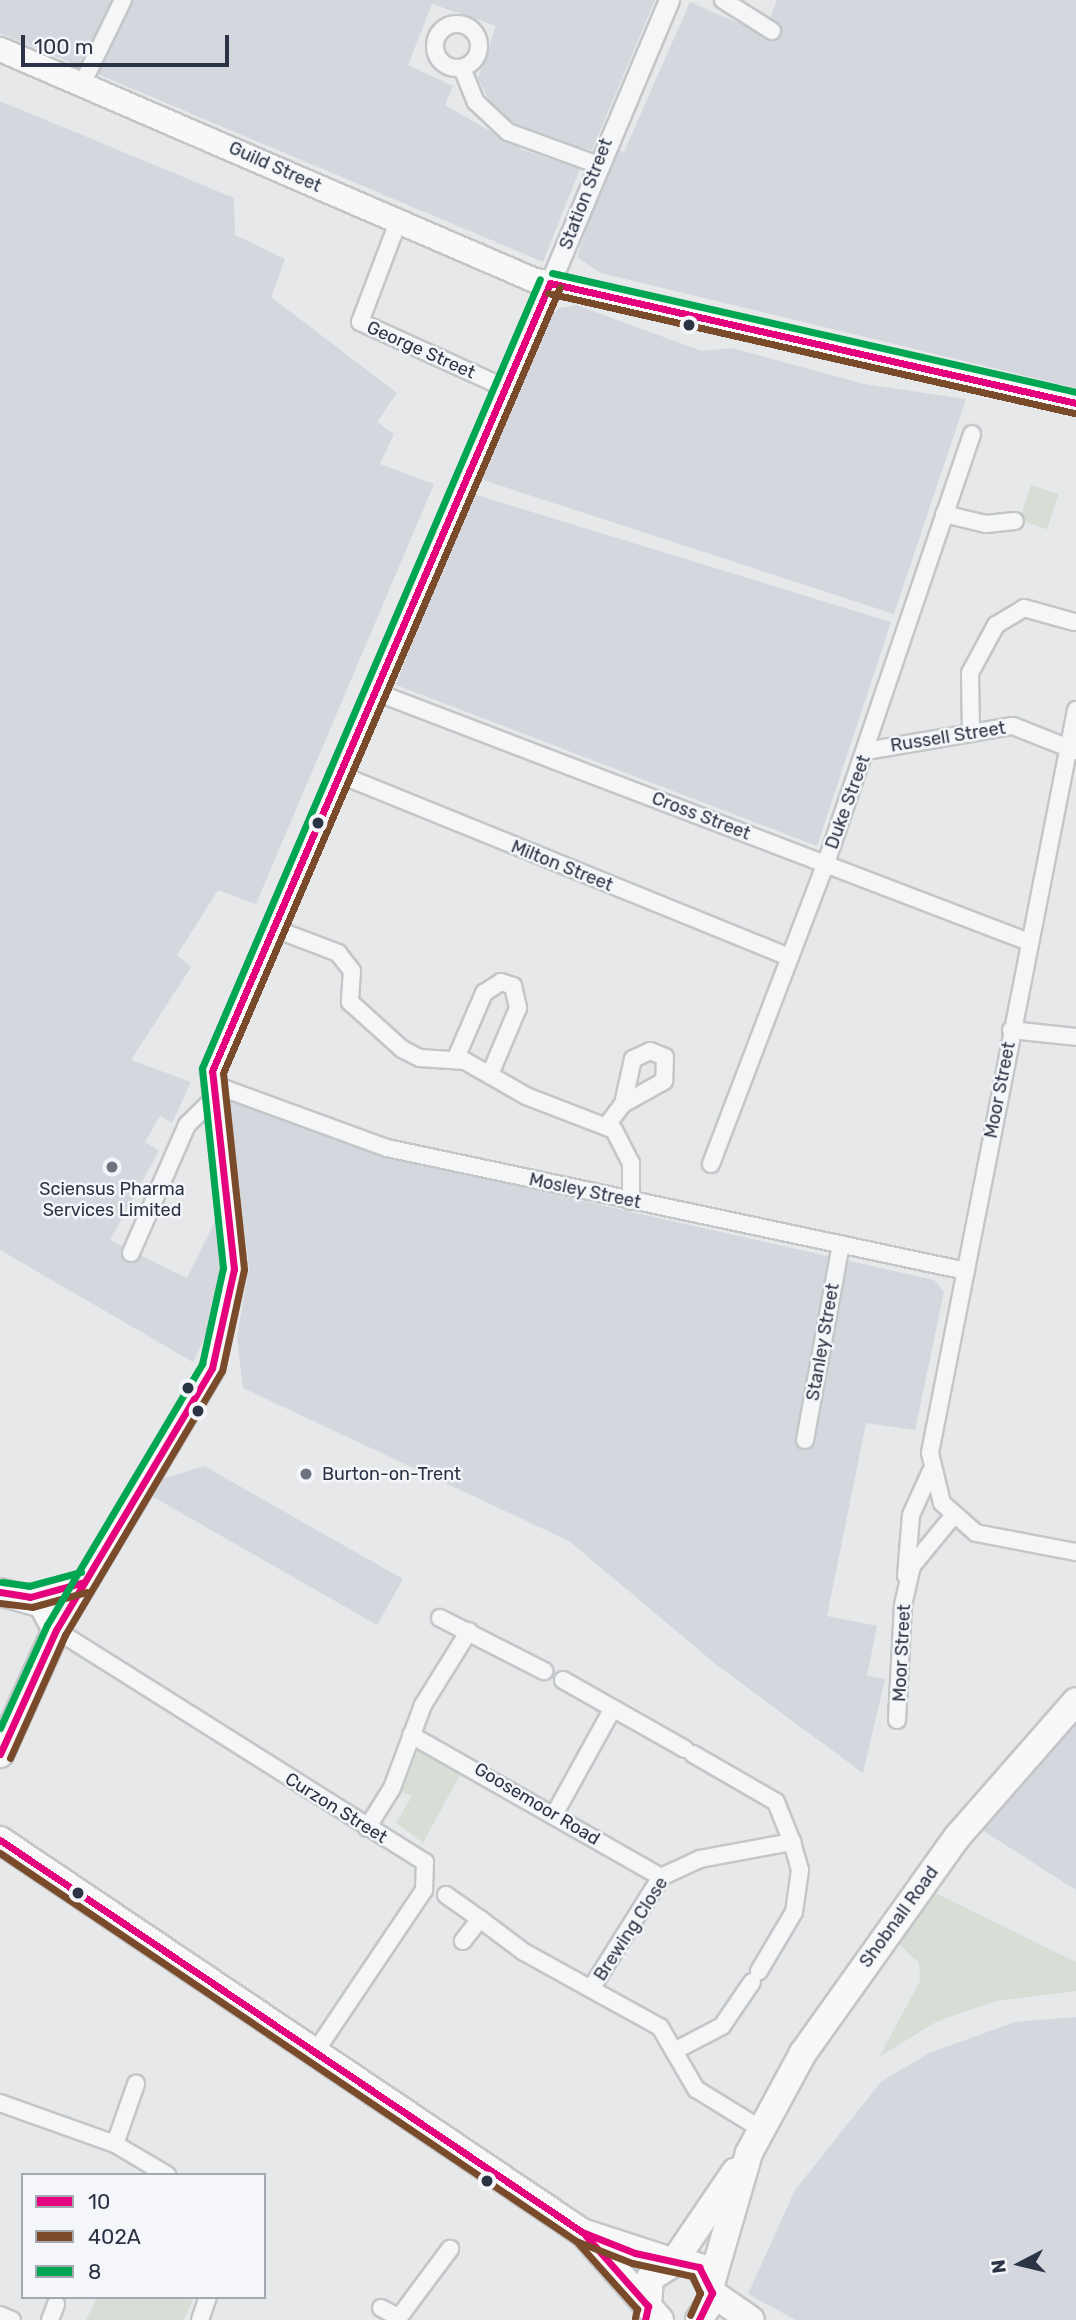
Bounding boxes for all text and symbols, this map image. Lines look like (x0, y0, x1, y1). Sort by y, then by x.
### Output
scale bar (24, 21, 233, 65)
text: 100 m (34, 34, 93, 59)
street label: Station Street (555, 135, 617, 253)
street label: Guild Street (225, 137, 325, 197)
street label: George Street (363, 316, 479, 384)
unlabelled marker (682, 318, 696, 332)
street label: Russell Street (889, 717, 1007, 757)
street label: Duke Street (821, 752, 875, 852)
street label: Cross Street (649, 787, 753, 845)
unlabelled marker (311, 816, 325, 830)
street label: Milton Street (508, 836, 616, 896)
street label: Moor Street (980, 1040, 1020, 1140)
marker: Sciensus Pharma Services Limited (102, 1157, 122, 1177)
street label: Mosley Street (527, 1169, 643, 1213)
place label: Sciensus Pharma Services Limited (39, 1179, 185, 1222)
street label: Stanley Street (802, 1281, 844, 1403)
unlabelled marker (181, 1381, 195, 1395)
unlabelled marker (191, 1404, 205, 1418)
place label: Burton-on-Trent (322, 1463, 461, 1485)
marker: Burton-on-Trent (296, 1464, 316, 1484)
street label: Moor Street (889, 1603, 915, 1703)
street label: Goosemoor Road (470, 1758, 604, 1850)
street label: Curzon Street (281, 1768, 391, 1848)
street label: Shobnall Road (855, 1862, 943, 1972)
street label: Brewing Close (589, 1873, 673, 1985)
unlabelled marker (71, 1886, 85, 1900)
legend (21, 2173, 266, 2299)
unlabelled marker (480, 2174, 494, 2188)
text: 10 (88, 2189, 110, 2214)
text: 402A (88, 2224, 141, 2249)
north arrow (985, 2229, 1055, 2299)
text: N (986, 2258, 1011, 2275)
text: 8 (88, 2259, 101, 2284)

